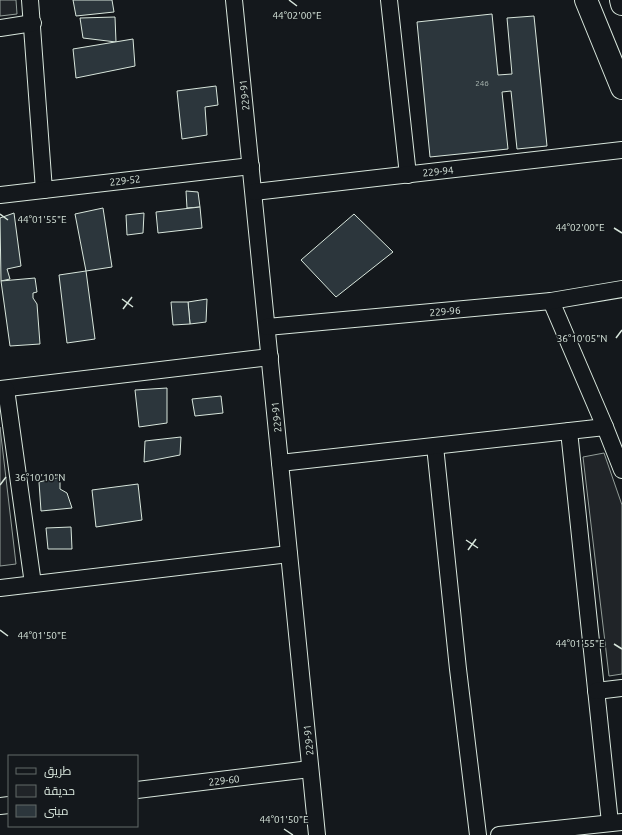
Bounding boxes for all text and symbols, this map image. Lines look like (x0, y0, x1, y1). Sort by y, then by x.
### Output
text: 44°02'00"E (272, 10, 322, 21)
street label: 229-91 (237, 79, 252, 111)
house number: 246 (475, 79, 489, 88)
street label: 229-94 (422, 164, 454, 179)
street label: 229-52 (109, 173, 141, 188)
text: 44°01'55"E (17, 214, 67, 225)
text: 44°02'00"E (555, 222, 605, 233)
street label: 229-96 (429, 305, 461, 318)
text: 36°10'05"N (557, 333, 607, 344)
street label: 229-91 (269, 401, 284, 433)
text: 36°10'10"N (15, 472, 65, 483)
text: 44°01'50"E (17, 630, 67, 641)
text: 44°01'55"E (555, 638, 605, 649)
street label: 229-91 (301, 724, 316, 756)
legend (8, 755, 138, 827)
text: طريق (44, 764, 72, 778)
street label: 229-60 (208, 773, 241, 788)
text: حديقة (44, 784, 75, 798)
text: مبنى (44, 804, 69, 818)
text: 44°01'50"E (259, 814, 309, 825)

